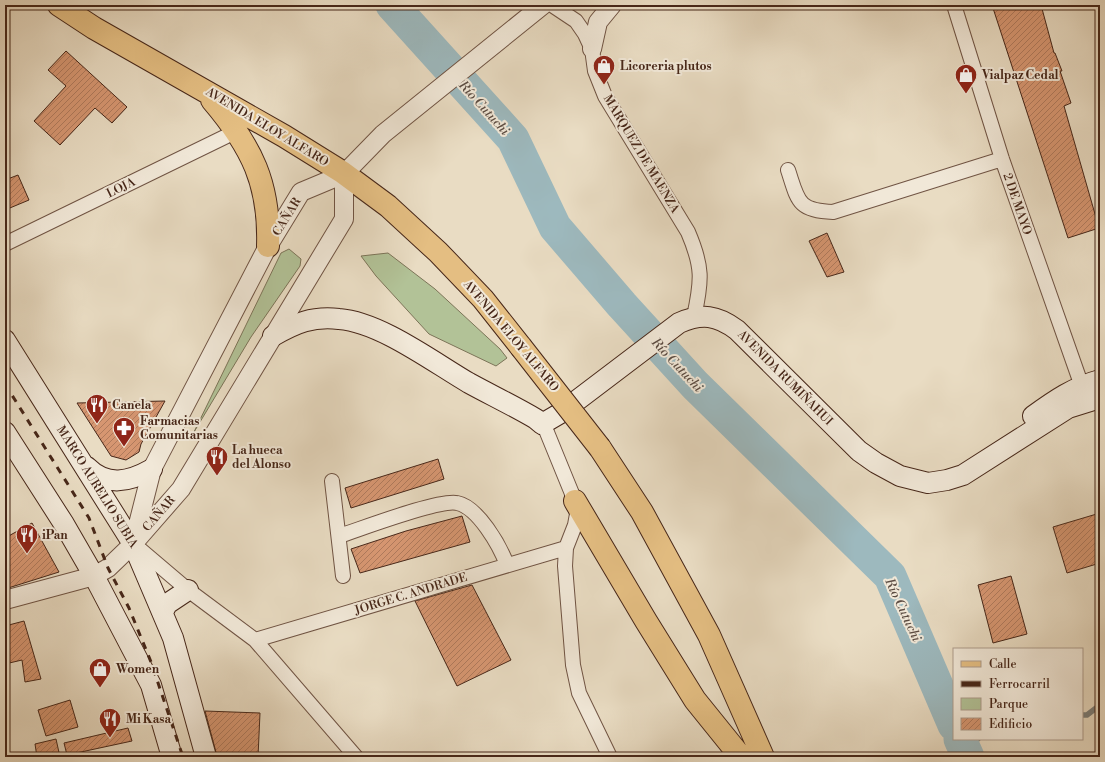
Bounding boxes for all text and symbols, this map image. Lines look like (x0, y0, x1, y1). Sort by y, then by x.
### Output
shop icon: Licoreria plutos (591, 53, 617, 86)
place label: Licoreria plutos (620, 59, 712, 74)
shop icon: Vialpaz Cedal (953, 62, 979, 95)
place label: Vialpaz Cedal (981, 68, 1059, 83)
water label: Río Cutuchi (455, 77, 513, 139)
street label: AVENIDA ELOY ALFARO (202, 84, 331, 170)
street label: MARQUEZ DE MAENZA (600, 92, 683, 217)
street label: 2 DE MAYO (999, 171, 1035, 237)
street label: LOJA (104, 174, 139, 201)
street label: CAÑAR (268, 193, 305, 239)
street label: AVENIDA ELOY ALFARO (459, 277, 562, 395)
street label: AVENIDA RUMIÑAHUI (733, 325, 838, 429)
water label: Río Cutuchi (647, 334, 707, 396)
restaurant icon: Canela (84, 392, 110, 425)
place label: Canela (112, 398, 152, 413)
place label: Farmacias Comunitarias (140, 414, 218, 443)
pharmacy icon: Farmacias Comunitarias (111, 415, 137, 448)
street label: MARCO AURELIO SUBIA (53, 423, 141, 552)
place label: La hueca del Alonso (232, 443, 291, 472)
restaurant icon: La hueca del Alonso (204, 444, 230, 477)
street label: CAÑAR (138, 491, 179, 535)
restaurant icon: iPan (14, 522, 40, 555)
place label: iPan (42, 528, 68, 543)
street label: JORGE C. ANDRADE (352, 570, 469, 619)
water label: Río Cutuchi (881, 575, 925, 645)
legend (953, 648, 1083, 740)
shop icon: Women (87, 656, 113, 689)
text: Calle (989, 657, 1016, 672)
place label: Women (115, 662, 160, 677)
text: Ferrocarril (989, 677, 1050, 692)
text: Parque (989, 697, 1028, 712)
restaurant icon: Mi Kasa (97, 706, 123, 739)
place label: Mi Kasa (126, 712, 171, 727)
text: Edificio (989, 717, 1032, 732)

